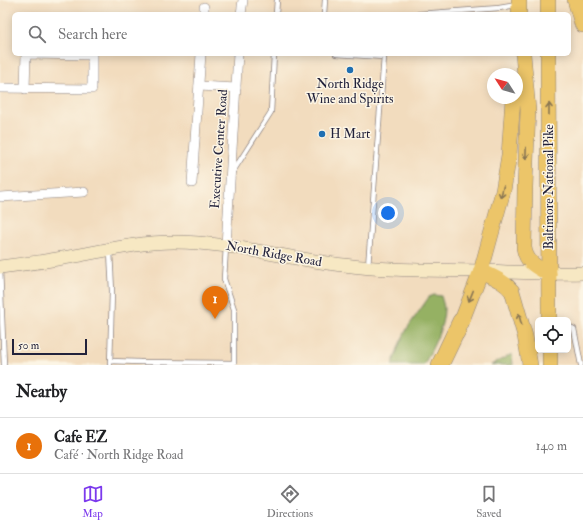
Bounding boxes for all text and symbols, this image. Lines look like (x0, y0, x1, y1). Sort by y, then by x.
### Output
search box (12, 12, 571, 56)
icon: search (26, 23, 48, 45)
text: Search here (58, 25, 127, 44)
marker: North Ridge Wine and Spirits (345, 65, 355, 75)
north arrow (487, 68, 523, 104)
place label: North Ridge Wine and Spirits (306, 76, 394, 108)
street label: Executive Center Road (207, 88, 231, 209)
one-way arrow (545, 103, 553, 116)
street label: Baltimore National Pike (541, 124, 557, 250)
place label: H Mart (330, 126, 370, 142)
marker: H Mart (317, 129, 327, 139)
one-way arrow (523, 146, 530, 159)
one-way arrow (498, 185, 506, 198)
your location (378, 203, 398, 223)
street label: North Ridge Road (225, 238, 324, 270)
pin: 1 (202, 286, 228, 319)
one-way arrow (467, 290, 475, 302)
one-way arrow (516, 313, 523, 326)
map controls (535, 317, 571, 353)
button: locate (535, 317, 571, 353)
scale bar (12, 337, 87, 356)
text: 50 m (18, 339, 39, 352)
text: Nearby (16, 381, 67, 402)
text: Cafe EZ (54, 428, 107, 447)
text: 1 (27, 438, 31, 454)
text: 140 m (536, 438, 567, 454)
text: Café · North Ridge Road (54, 447, 183, 463)
tab: Map (82, 483, 104, 520)
tab: Directions (267, 483, 313, 520)
tab: Saved (476, 483, 501, 520)

